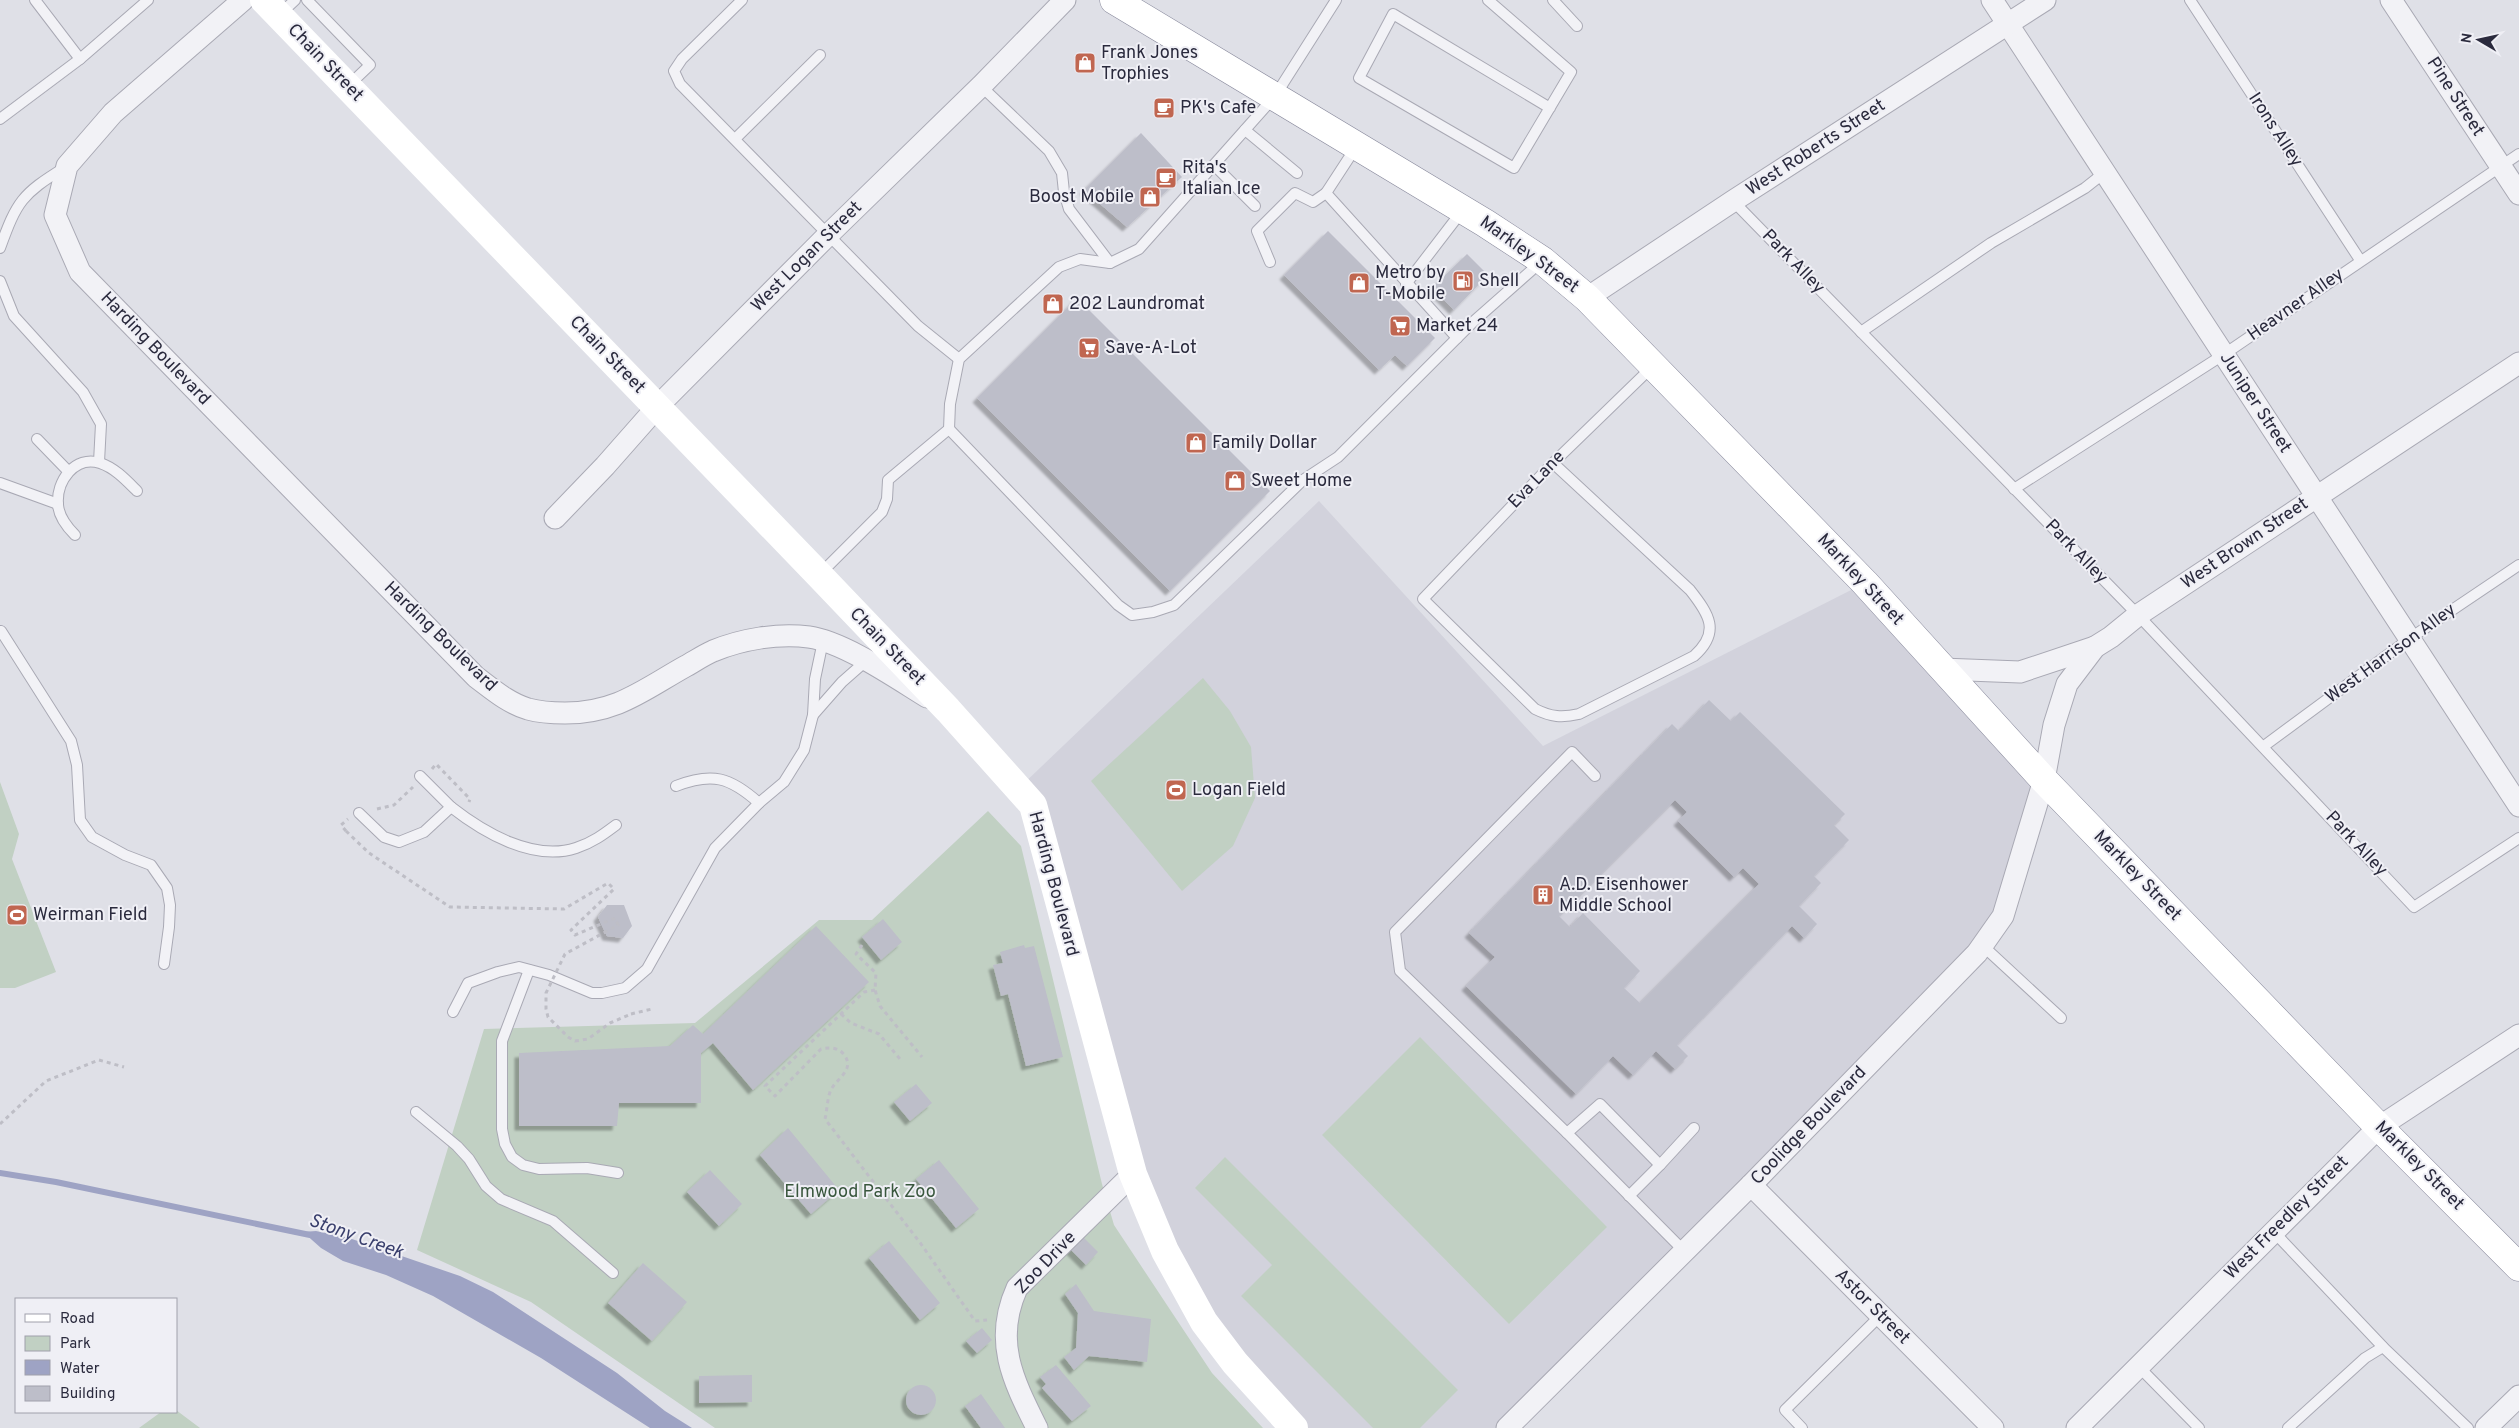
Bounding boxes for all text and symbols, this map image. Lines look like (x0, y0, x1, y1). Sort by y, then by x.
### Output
north arrow (2454, 15, 2504, 65)
street label: Chain Street (282, 19, 368, 107)
text: N (2458, 32, 2477, 45)
place label: Frank Jones Trophies (1101, 42, 1198, 86)
shop icon: Frank Jones Trophies (1073, 51, 1097, 75)
street label: Pine Street (2421, 53, 2489, 141)
street label: Irons Alley (2242, 88, 2308, 172)
street label: West Roberts Street (1742, 94, 1890, 202)
cafe icon: PK's Cafe (1152, 96, 1176, 120)
place label: PK's Cafe (1180, 97, 1256, 120)
place label: Rita's Italian Ice (1182, 157, 1261, 201)
cafe icon: Rita's Italian Ice (1154, 166, 1178, 190)
shop icon: Boost Mobile (1138, 185, 1162, 209)
place label: Boost Mobile (1029, 186, 1134, 209)
street label: West Logan Street (747, 197, 867, 317)
street label: Markley Street (1475, 211, 1583, 299)
street label: Park Alley (1757, 225, 1829, 299)
place label: Metro by T-Mobile (1375, 262, 1445, 306)
street label: Heavner Alley (2243, 263, 2349, 347)
fuel station icon: Shell (1451, 269, 1475, 293)
place label: Shell (1479, 270, 1519, 293)
shop icon: Metro by T-Mobile (1347, 271, 1371, 295)
street label: Harding Boulevard (95, 287, 215, 411)
shop icon: 202 Laundromat (1041, 292, 1065, 316)
place label: 202 Laundromat (1069, 293, 1205, 316)
street label: Chain Street (564, 311, 650, 399)
supermarket icon: Market 24 (1388, 314, 1412, 338)
place label: Market 24 (1416, 315, 1498, 338)
supermarket icon: Save-A-Lot (1077, 336, 1101, 360)
place label: Save-A-Lot (1105, 337, 1197, 360)
street label: Juniper Street (2214, 348, 2296, 458)
shop icon: Family Dollar (1184, 431, 1208, 455)
place label: Family Dollar (1212, 432, 1317, 455)
street label: Eva Lane (1504, 446, 1570, 514)
shop icon: Sweet Home (1223, 469, 1247, 493)
place label: Sweet Home (1251, 470, 1352, 493)
street label: West Brown Street (2177, 493, 2313, 595)
street label: Park Alley (2040, 515, 2112, 589)
street label: Markley Street (1812, 529, 1908, 631)
street label: Harding Boulevard (378, 577, 502, 697)
street label: West Harrison Alley (2321, 599, 2461, 709)
street label: Chain Street (844, 603, 930, 691)
sports icon: Logan Field (1164, 778, 1188, 802)
place label: Logan Field (1192, 779, 1286, 802)
street label: Park Alley (2320, 806, 2392, 882)
street label: Harding Boulevard (1023, 809, 1083, 959)
street label: Markley Street (2088, 826, 2186, 926)
place label: A.D. Eisenhower Middle School (1559, 874, 1689, 918)
building icon: A.D. Eisenhower Middle School (1531, 883, 1555, 907)
sports icon: Weirman Field (5, 903, 29, 927)
place label: Weirman Field (33, 904, 148, 927)
street label: Coolidge Boulevard (1746, 1062, 1872, 1190)
street label: Markley Street (2369, 1116, 2469, 1216)
street label: West Freedley Street (2220, 1151, 2354, 1285)
park label: Elmwood Park Zoo (784, 1181, 936, 1204)
water label: Stony Creek (305, 1209, 407, 1265)
street label: Zoo Drive (1010, 1227, 1082, 1299)
street label: Astor Street (1829, 1264, 1915, 1350)
legend (15, 1298, 178, 1413)
text: Road (60, 1310, 95, 1329)
text: Park (60, 1335, 91, 1354)
text: Water (60, 1360, 100, 1379)
text: Building (60, 1385, 115, 1404)

